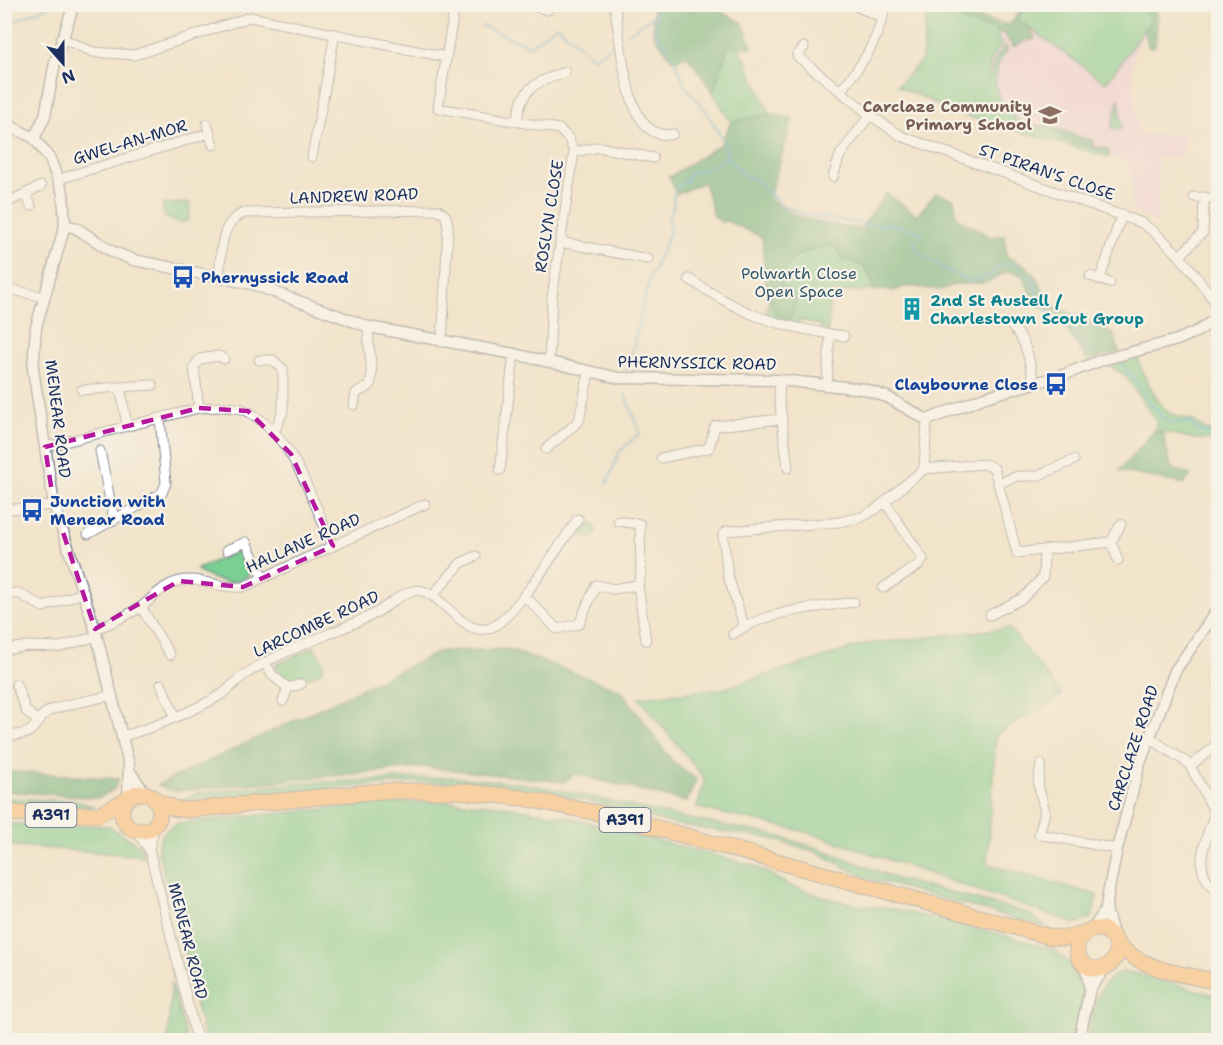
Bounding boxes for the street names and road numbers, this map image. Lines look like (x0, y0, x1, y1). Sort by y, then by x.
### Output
street label: GWEL-AN-MOR (70, 115, 190, 169)
street label: ST PIRAN'S CLOSE (976, 139, 1118, 205)
street label: ROSLYN CLOSE (530, 158, 568, 274)
street label: LANDREW ROAD (289, 183, 419, 209)
street label: PHERNYSSICK ROAD (617, 351, 777, 375)
street label: MENEAR ROAD (40, 359, 76, 479)
street label: HALLANE ROAD (242, 508, 364, 578)
street label: LARCOMBE ROAD (250, 586, 382, 662)
street label: CARCLAZE ROAD (1103, 682, 1163, 814)
road number: A391 (26, 803, 76, 827)
road number: A391 (600, 808, 650, 832)
street label: MENEAR ROAD (163, 881, 213, 1001)

